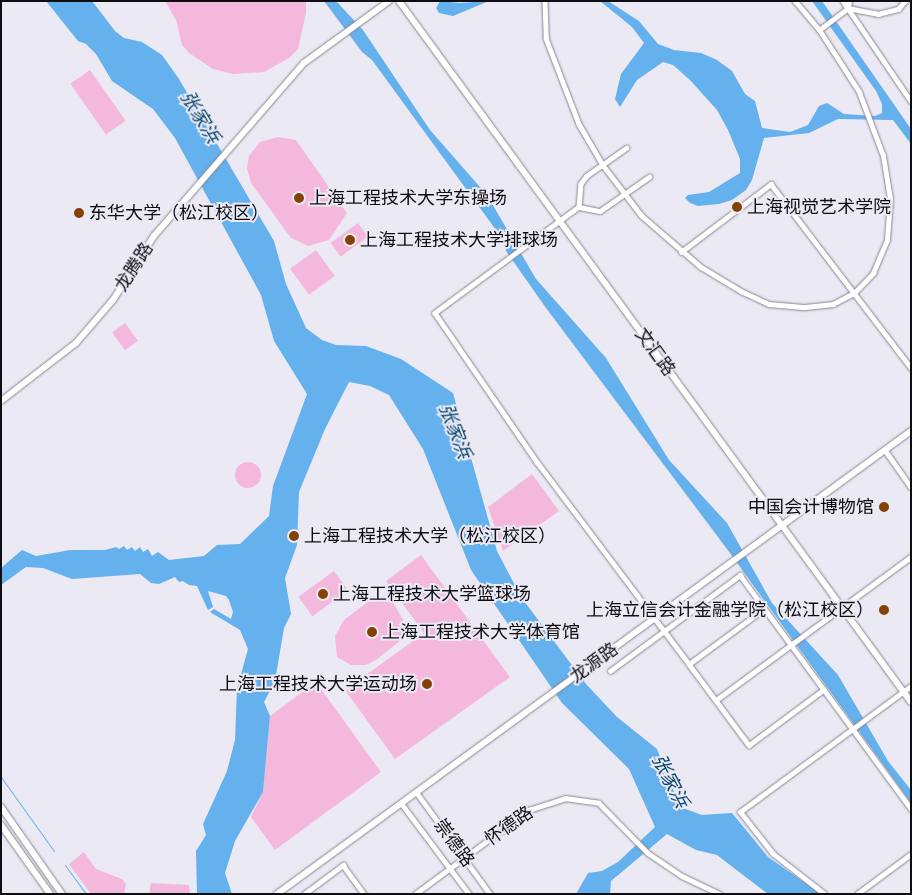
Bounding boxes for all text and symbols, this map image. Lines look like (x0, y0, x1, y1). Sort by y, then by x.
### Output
water label: 张家浜 (176, 87, 224, 147)
place label: 上海工程技术大学东操场 (309, 187, 507, 209)
marker: 上海工程技术大学东操场 (293, 192, 305, 204)
place label: 上海视觉艺术学院 (747, 196, 891, 218)
marker: 上海视觉艺术学院 (731, 201, 743, 213)
place label: 东华大学（松江校区） (89, 202, 269, 224)
marker: 东华大学（松江校区） (73, 207, 85, 219)
place label: 上海工程技术大学排球场 (360, 229, 558, 251)
marker: 上海工程技术大学排球场 (344, 234, 356, 246)
street label: 龙腾路 (110, 238, 158, 296)
street label: 文汇路 (630, 324, 680, 380)
water label: 张家浜 (434, 400, 476, 462)
place label: 中国会计博物馆 (748, 496, 874, 518)
marker: 中国会计博物馆 (878, 501, 890, 513)
place label: 上海工程技术大学（松江校区） (304, 525, 556, 547)
marker: 上海工程技术大学（松江校区） (288, 530, 300, 542)
place label: 上海工程技术大学篮球场 (333, 583, 531, 605)
marker: 上海工程技术大学篮球场 (317, 588, 329, 600)
place label: 上海立信会计金融学院（松江校区） (586, 599, 874, 621)
marker: 上海立信会计金融学院（松江校区） (878, 604, 890, 616)
place label: 上海工程技术大学体育馆 (382, 621, 580, 643)
marker: 上海工程技术大学体育馆 (366, 626, 378, 638)
street label: 龙源路 (566, 638, 622, 688)
place label: 上海工程技术大学运动场 (219, 673, 417, 695)
marker: 上海工程技术大学运动场 (421, 678, 433, 690)
water label: 张家浜 (647, 750, 693, 812)
street label: 怀德路 (481, 802, 537, 850)
street label: 崇德路 (429, 815, 479, 871)

